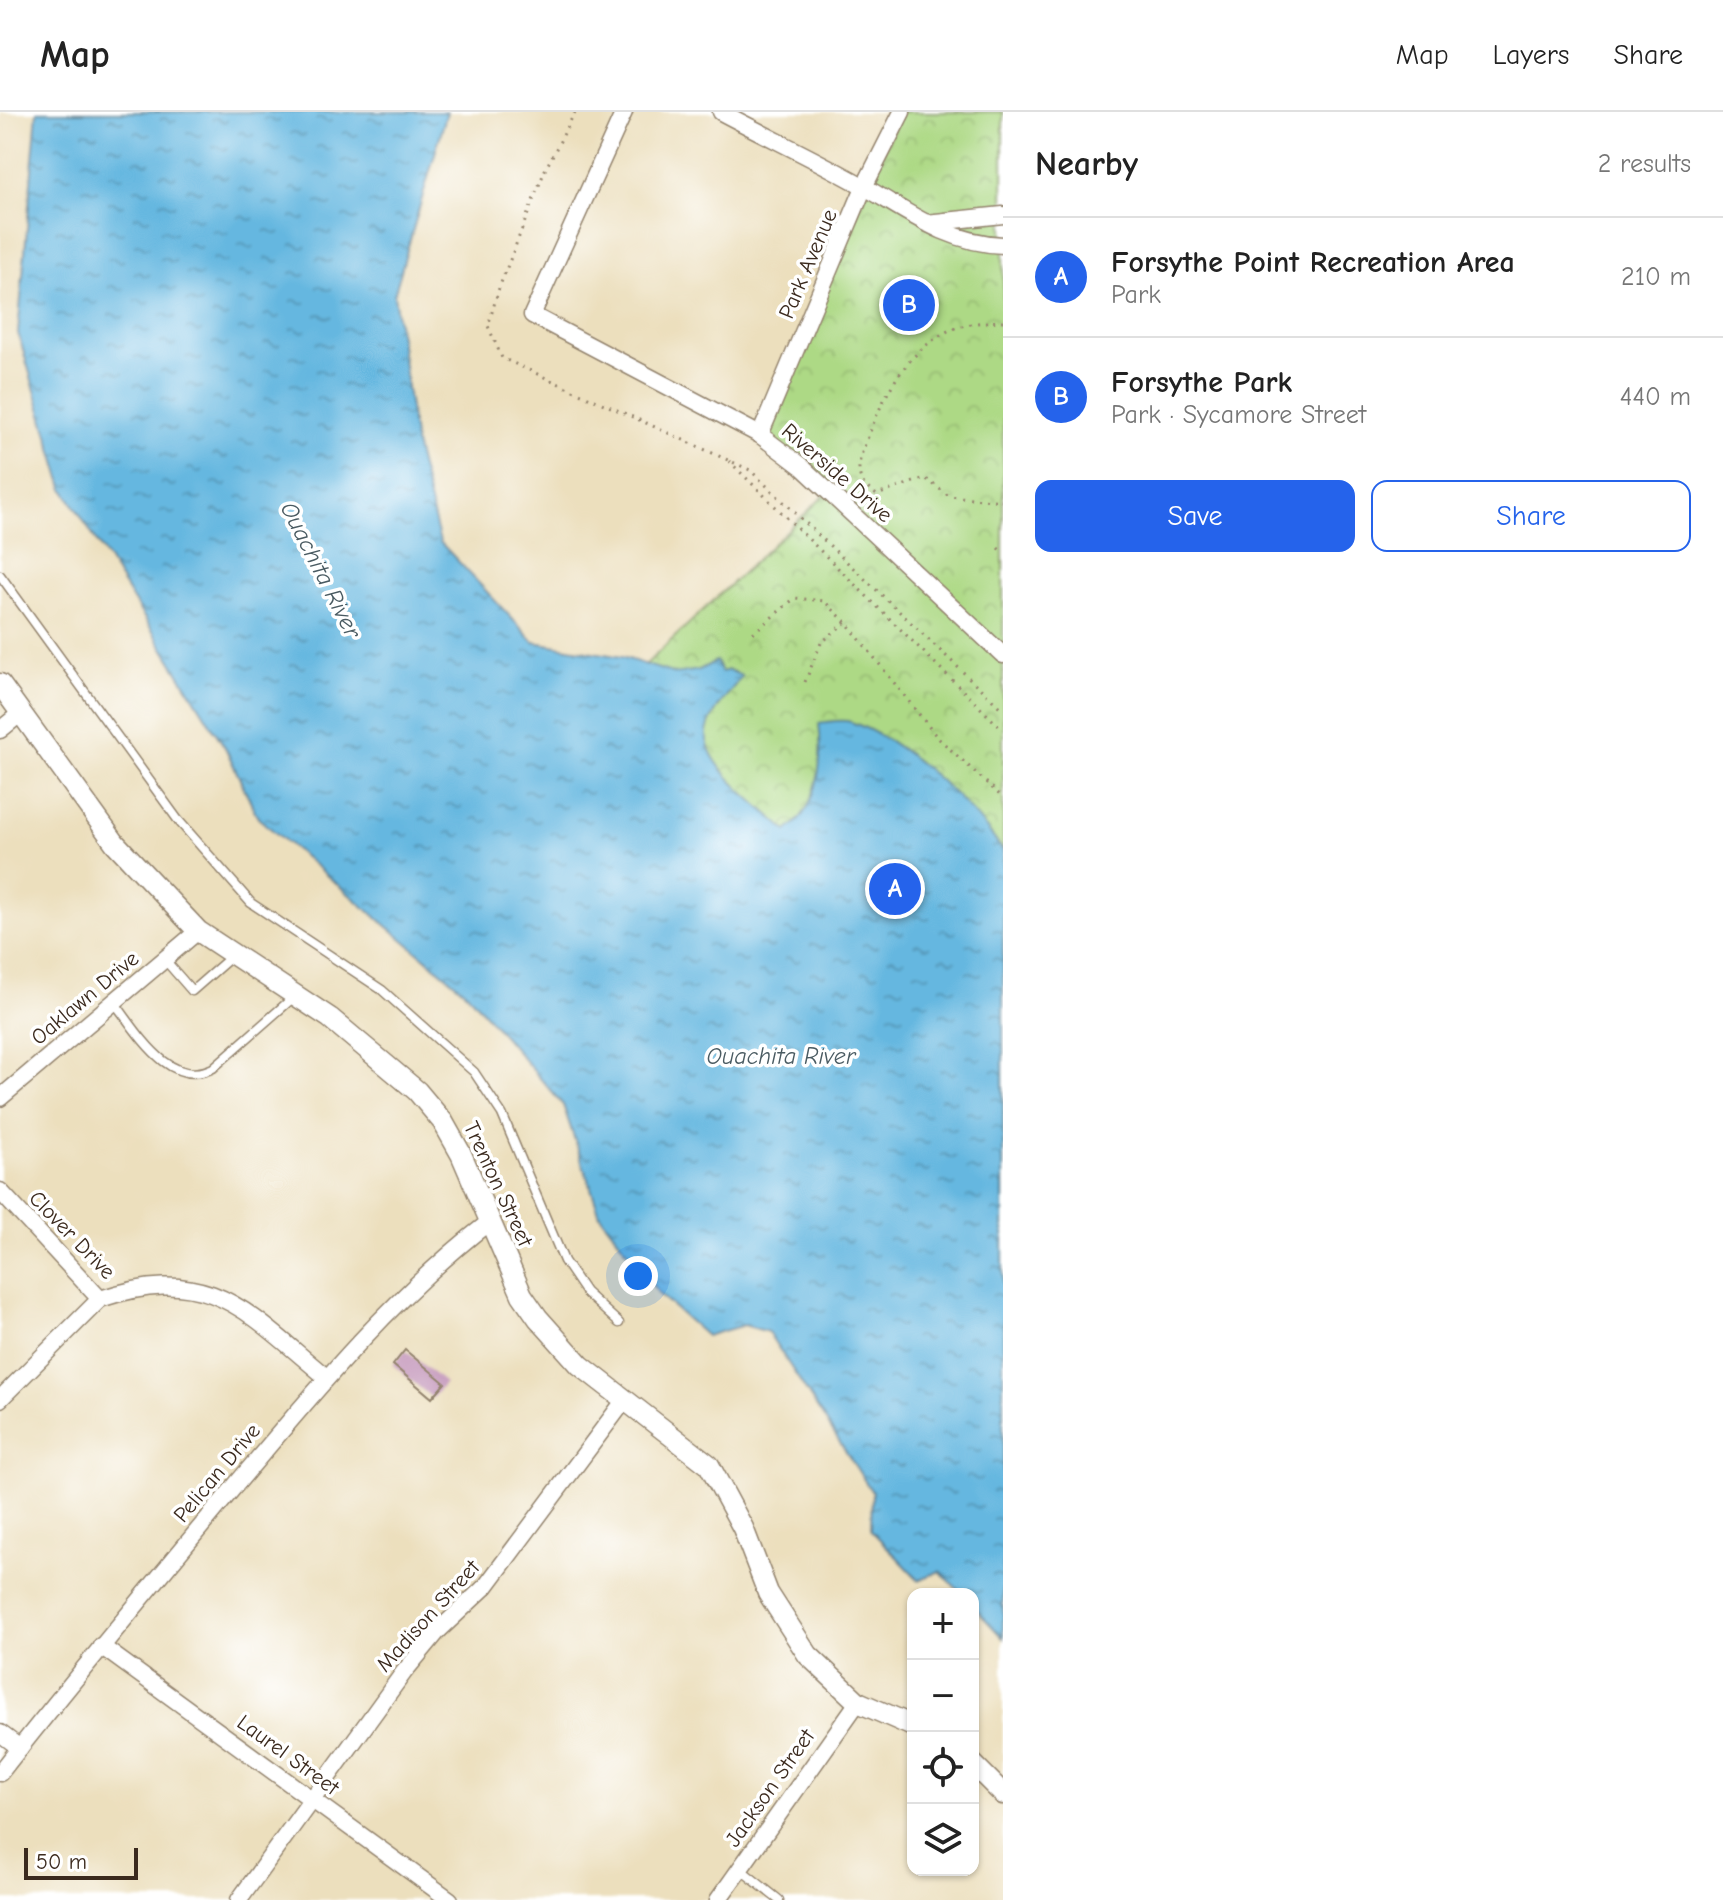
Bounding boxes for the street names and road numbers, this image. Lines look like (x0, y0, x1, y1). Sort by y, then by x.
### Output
street label: Park Avenue (773, 205, 843, 323)
street label: Riverside Drive (776, 418, 898, 528)
street label: Oaklawn Drive (26, 946, 144, 1050)
street label: Trenton Street (458, 1117, 539, 1251)
street label: Clover Drive (23, 1185, 121, 1285)
street label: Pelican Drive (168, 1418, 266, 1528)
street label: Madison Street (371, 1554, 486, 1677)
street label: Laurel Street (232, 1709, 345, 1801)
street label: Jackson Street (720, 1723, 821, 1852)

